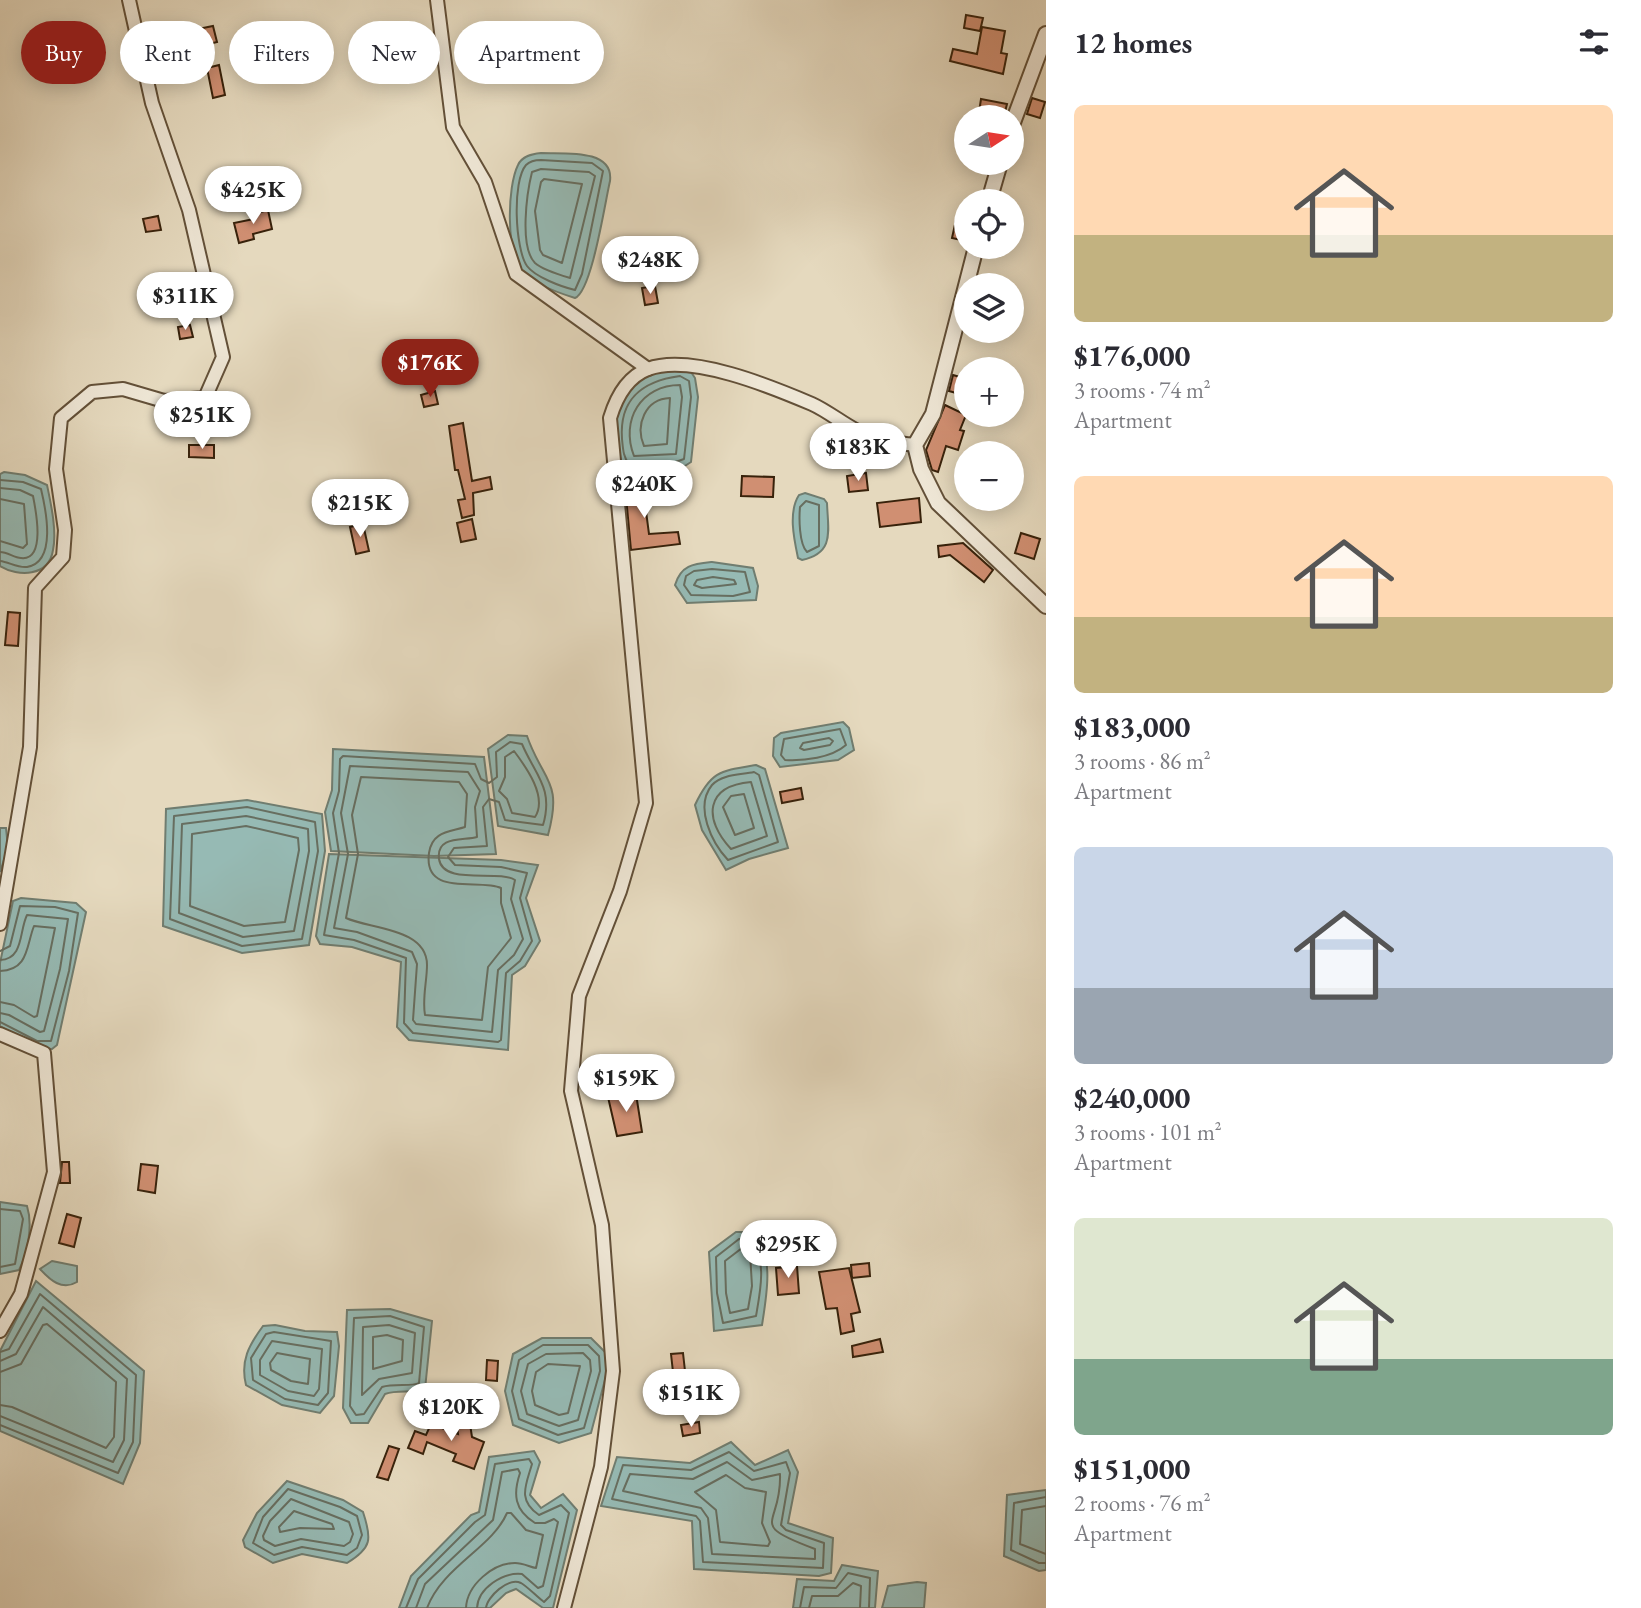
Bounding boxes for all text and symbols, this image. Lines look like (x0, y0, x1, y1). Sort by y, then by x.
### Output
chip: Buy (21, 21, 106, 84)
chip: Rent (120, 21, 215, 84)
chip: Filters (229, 21, 334, 84)
chip: New (348, 21, 440, 84)
chip: Apartment (454, 21, 604, 84)
text: 12 homes (1074, 23, 1192, 62)
icon: filters (1575, 23, 1613, 61)
north arrow (954, 105, 1024, 175)
map controls (954, 105, 1024, 511)
icon: home (1281, 150, 1407, 276)
pin: $425K (204, 166, 302, 226)
text: $425K (221, 174, 285, 204)
button: locate (954, 189, 1024, 259)
pin: $248K (601, 236, 699, 296)
text: $248K (618, 244, 682, 274)
pin: $311K (136, 272, 234, 332)
button: layers (954, 273, 1024, 343)
text: $311K (153, 280, 217, 310)
text: $176,000 (1074, 336, 1190, 375)
pin: $176K (381, 340, 479, 399)
text: $176K (398, 347, 462, 377)
button: + (954, 357, 1024, 427)
text: 3 rooms · 74 m² (1074, 375, 1211, 405)
pin: $251K (153, 392, 251, 451)
text: $251K (170, 399, 234, 429)
text: Apartment (1074, 405, 1172, 435)
pin: $183K (809, 424, 907, 483)
text: $183K (826, 431, 890, 461)
button: − (954, 441, 1024, 511)
pin: $240K (595, 461, 693, 520)
text: $240K (612, 468, 676, 498)
pin: $215K (311, 480, 409, 539)
text: $215K (328, 487, 392, 517)
icon: home (1281, 521, 1407, 647)
text: $183,000 (1074, 707, 1190, 746)
text: 3 rooms · 86 m² (1074, 746, 1211, 776)
text: Apartment (1074, 776, 1172, 806)
icon: home (1281, 892, 1407, 1018)
pin: $159K (577, 1054, 675, 1114)
text: $159K (594, 1062, 658, 1092)
text: $240,000 (1074, 1078, 1190, 1117)
text: 3 rooms · 101 m² (1074, 1117, 1222, 1147)
text: Apartment (1074, 1147, 1172, 1177)
pin: $295K (739, 1220, 837, 1280)
text: $295K (756, 1228, 820, 1258)
icon: home (1281, 1263, 1407, 1389)
pin: $151K (642, 1370, 740, 1429)
text: $151K (659, 1377, 723, 1407)
pin: $120K (402, 1384, 500, 1443)
text: $120K (419, 1391, 483, 1421)
text: $151,000 (1074, 1449, 1190, 1488)
text: 2 rooms · 76 m² (1074, 1488, 1211, 1518)
text: Apartment (1074, 1518, 1172, 1548)

